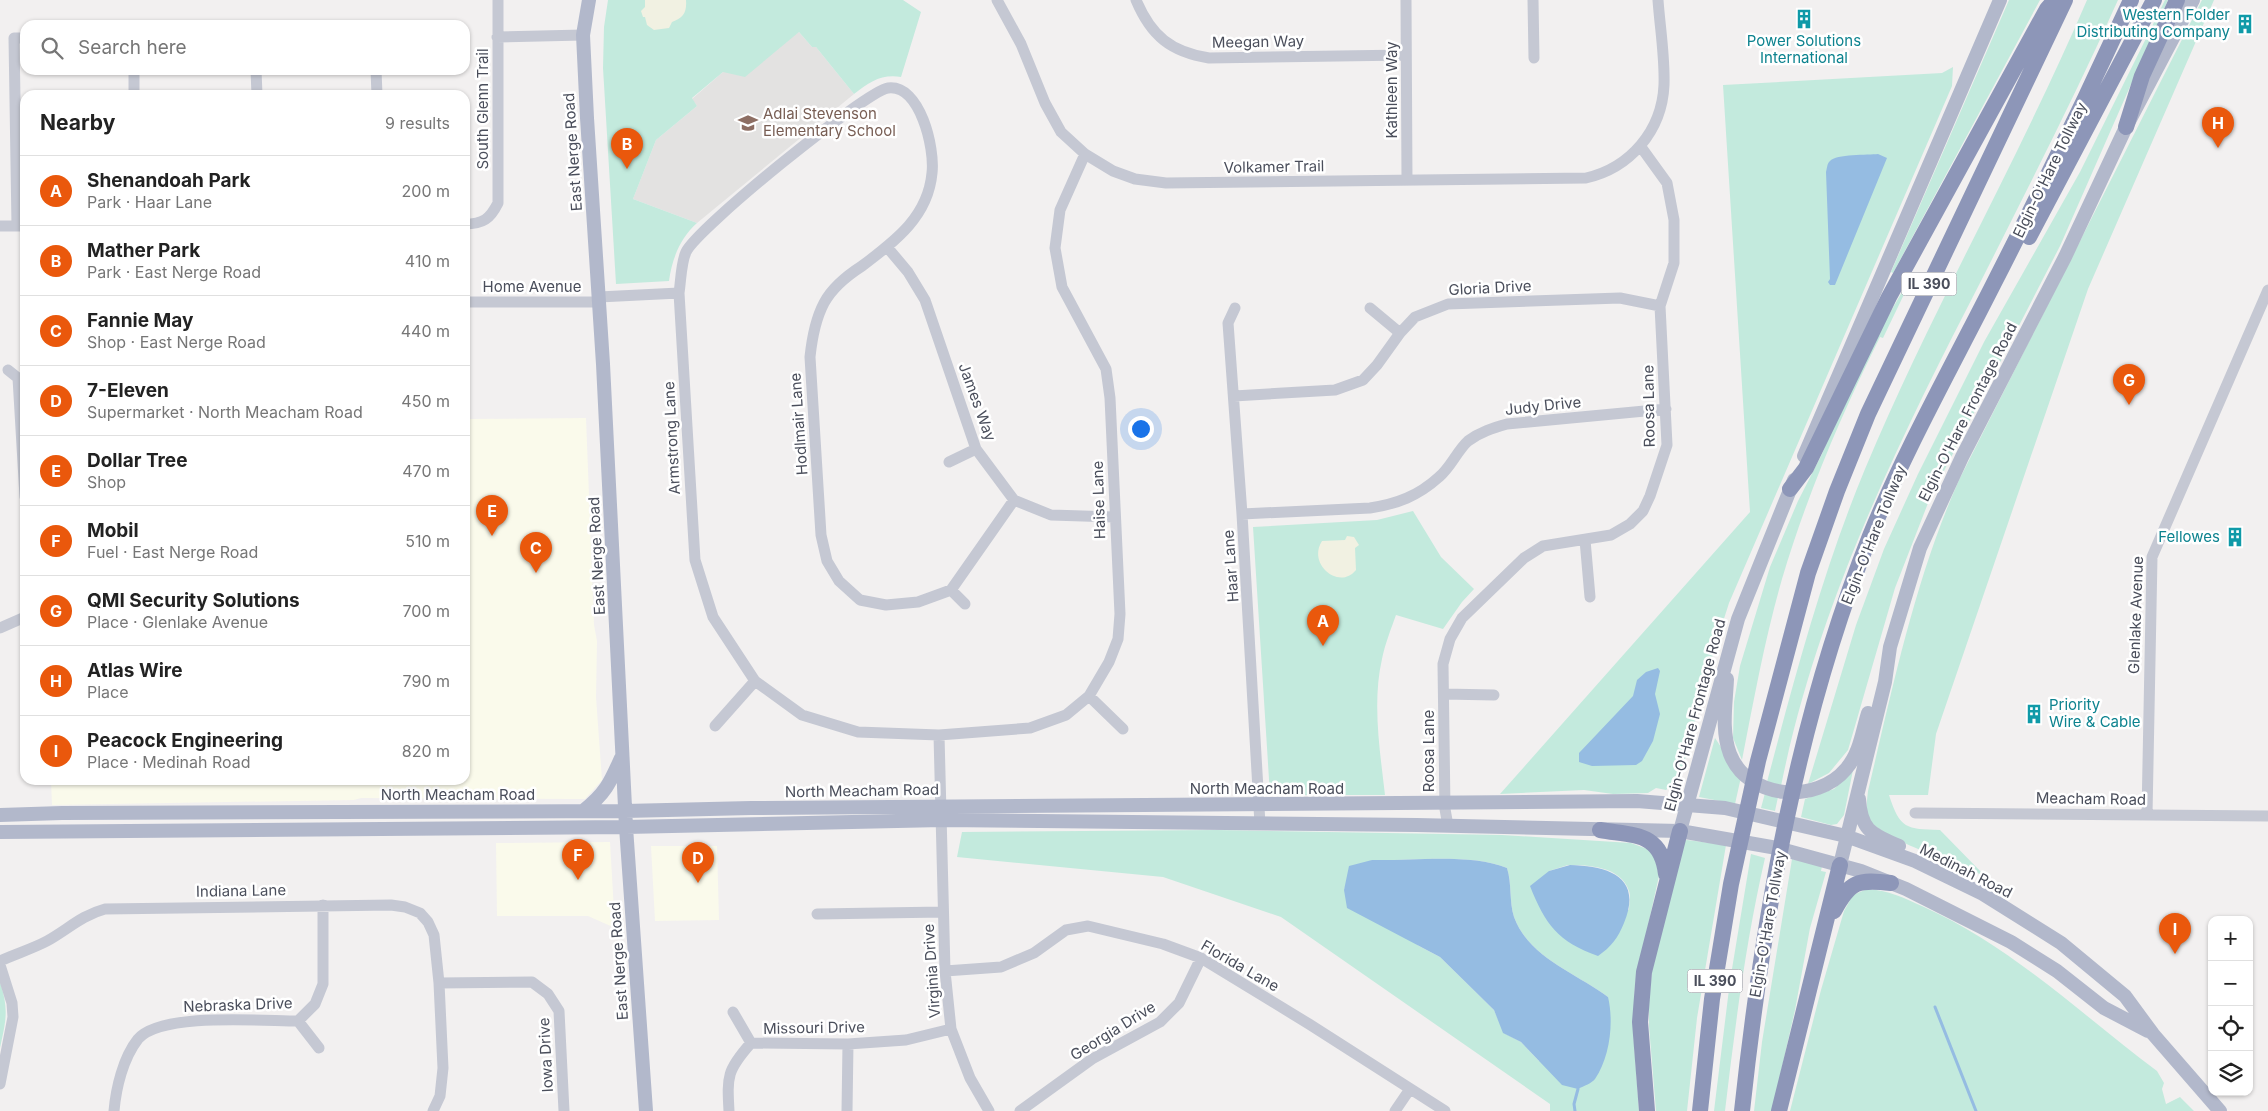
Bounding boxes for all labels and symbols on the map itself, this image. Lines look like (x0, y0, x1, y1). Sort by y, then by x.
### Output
place label: Western Folder Distributing Company (2076, 5, 2231, 41)
building icon: Power Solutions International (1793, 8, 1815, 30)
building icon: Western Folder Distributing Company (2234, 13, 2256, 35)
street label: Meegan Way (1212, 31, 1305, 52)
place label: Power Solutions International (1747, 31, 1861, 67)
street label: Kathleen Way (1382, 41, 1401, 139)
street label: South Glenn Trail (473, 48, 492, 170)
street label: East Nerge Road (559, 92, 586, 212)
street label: Elgin-O'Hare Tollway (2008, 98, 2091, 241)
place label: Adlai Stevenson Elementary School (763, 104, 896, 140)
pin: H (2202, 107, 2234, 148)
school or university icon: Adlai Stevenson Elementary School (737, 112, 759, 134)
pin: B (611, 128, 643, 169)
street label: Volkamer Trail (1223, 156, 1325, 177)
road number: IL 390 (1902, 272, 1956, 296)
street label: Gloria Drive (1448, 276, 1532, 299)
street label: Home Avenue (483, 277, 581, 296)
street label: Elgin-O'Hare Frontage Road (1914, 319, 2021, 505)
street label: James Way (955, 360, 1001, 444)
pin: G (2113, 364, 2145, 405)
street label: Roosa Lane (1638, 365, 1659, 447)
street label: Hodlmair Lane (785, 372, 812, 476)
street label: Armstrong Lane (659, 381, 684, 495)
street label: Judy Drive (1504, 392, 1582, 419)
your location (1128, 416, 1154, 442)
street label: Haise Lane (1088, 460, 1109, 540)
street label: Elgin-O'Hare Tollway (1837, 462, 1910, 607)
pin: E (476, 495, 508, 536)
street label: East Nerge Road (584, 496, 609, 616)
building icon: Fellowes (2224, 526, 2246, 548)
place label: Fellowes (2158, 527, 2220, 546)
street label: Haar Lane (1219, 529, 1243, 603)
pin: C (520, 532, 552, 573)
street label: Glenlake Avenue (2124, 556, 2147, 674)
pin: A (1307, 605, 1339, 646)
street label: Elgin-O'Hare Frontage Road (1660, 617, 1729, 813)
place label: Priority Wire & Cable (2049, 695, 2141, 731)
building icon: Priority Wire & Cable (2023, 703, 2045, 725)
street label: Roosa Lane (1419, 710, 1438, 792)
street label: North Meacham Road (1190, 779, 1344, 798)
street label: North Meacham Road (785, 780, 939, 801)
street label: North Meacham Road (381, 785, 535, 804)
street label: Meacham Road (2036, 788, 2146, 809)
pin: F (562, 839, 594, 880)
street label: Medinah Road (1917, 839, 2016, 902)
pin: D (682, 842, 714, 883)
street label: Elgin-O'Hare Tollway (1745, 848, 1790, 999)
street label: Indiana Lane (196, 880, 286, 901)
street label: East Nerge Road (605, 901, 632, 1021)
pin: I (2159, 913, 2191, 954)
street label: Virginia Drive (919, 923, 944, 1019)
street label: Florida Lane (1198, 936, 1283, 996)
road number: IL 390 (1688, 969, 1742, 992)
street label: Nebraska Drive (183, 993, 293, 1016)
street label: Georgia Drive (1067, 997, 1159, 1064)
street label: Iowa Drive (534, 1017, 557, 1093)
street label: Missouri Drive (763, 1017, 865, 1038)

